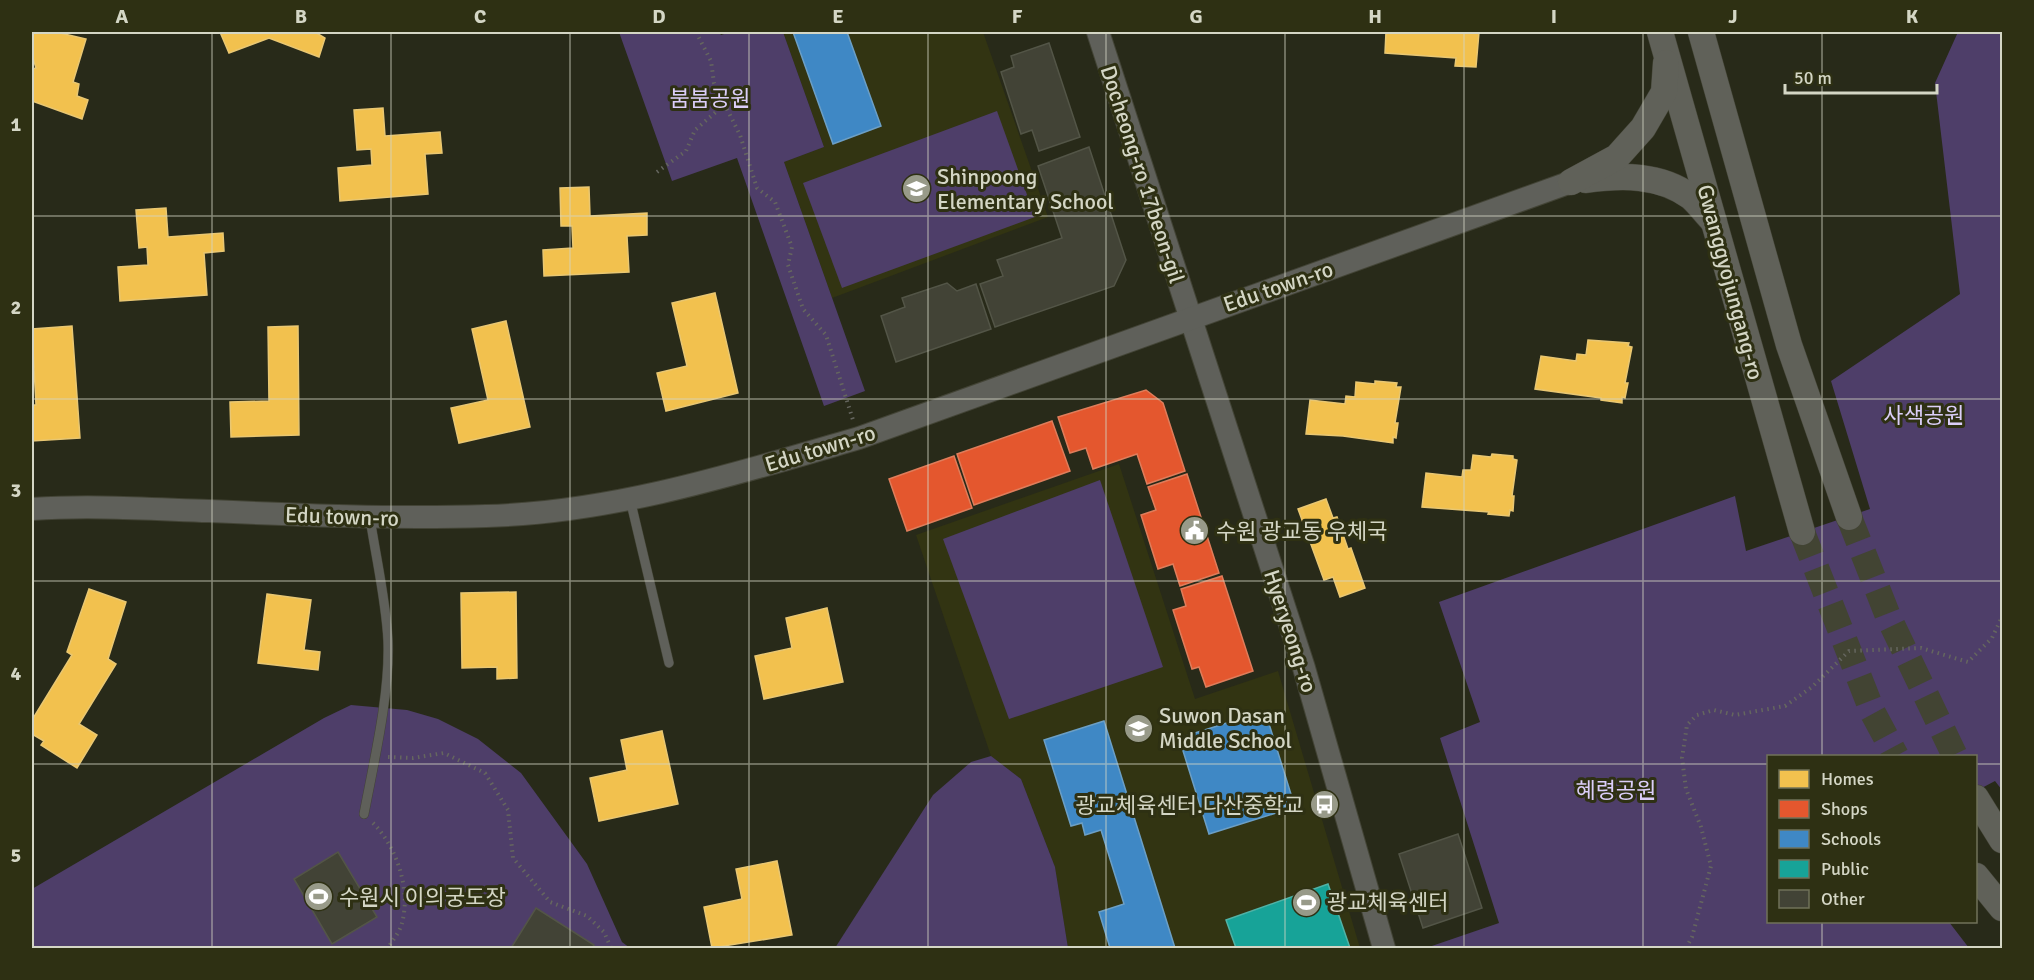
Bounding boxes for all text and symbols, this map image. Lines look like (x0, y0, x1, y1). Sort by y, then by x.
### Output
text: A (116, 4, 129, 29)
text: B (295, 4, 307, 29)
text: C (474, 4, 486, 29)
text: D (652, 4, 666, 29)
text: E (832, 4, 844, 29)
text: F (1012, 4, 1023, 29)
text: G (1189, 4, 1203, 29)
text: H (1368, 4, 1382, 29)
text: I (1551, 4, 1557, 29)
text: J (1728, 4, 1738, 29)
text: K (1906, 4, 1919, 29)
scale bar (1785, 57, 1936, 95)
street label: Docheong-ro 17beon-gil (1095, 62, 1190, 286)
text: 50 m (1794, 67, 1832, 89)
park label: 붐붐공원 (670, 85, 750, 112)
text: 1 (11, 112, 22, 137)
place label: Shinpoong Elementary School (937, 163, 1114, 215)
school or university icon: Shinpoong Elementary School (900, 173, 932, 205)
street label: Gwanggyojungang-ro (1691, 182, 1770, 383)
street label: Edu town-ro (1220, 255, 1337, 318)
text: 2 (11, 295, 21, 320)
park label: 사색공원 (1884, 402, 1964, 429)
street label: Edu town-ro (762, 419, 879, 478)
text: 3 (11, 478, 21, 503)
street label: Edu town-ro (284, 501, 400, 532)
public building icon: 수원 광교동 우체국 (1179, 515, 1211, 547)
place label: 수원 광교동 우체국 (1216, 518, 1388, 545)
street label: Hyeryeong-ro (1258, 566, 1323, 696)
text: 4 (11, 661, 22, 686)
place label: Suwon Dasan Middle School (1159, 702, 1292, 754)
school or university icon: Suwon Dasan Middle School (1122, 712, 1154, 744)
legend (1767, 755, 1977, 923)
text: Homes (1821, 768, 1874, 790)
park label: 혜령공원 (1576, 777, 1656, 804)
bus stop icon: 광교체육센터.다산중학교 (1309, 789, 1341, 821)
place label: 광교체육센터.다산중학교 (1076, 792, 1304, 819)
text: Shops (1821, 798, 1868, 820)
text: Schools (1821, 828, 1881, 850)
text: 5 (11, 843, 21, 868)
text: Public (1821, 858, 1869, 880)
sports icon: 수원시 이의궁도장 (302, 881, 334, 913)
place label: 수원시 이의궁도장 (339, 884, 506, 911)
sports icon: 광교체육센터 (1290, 886, 1322, 918)
text: Other (1821, 888, 1865, 910)
place label: 광교체육센터 (1327, 889, 1448, 916)

